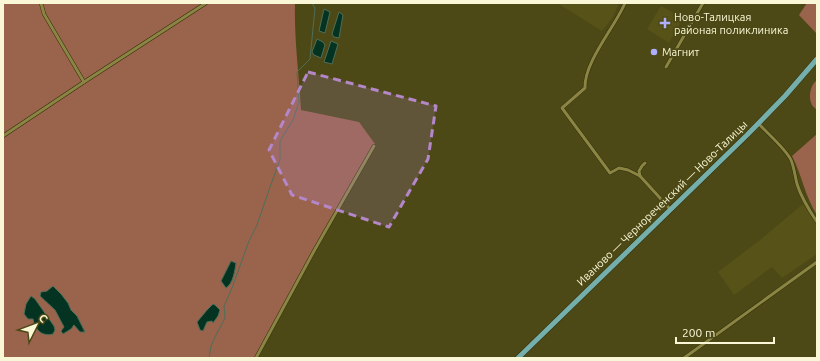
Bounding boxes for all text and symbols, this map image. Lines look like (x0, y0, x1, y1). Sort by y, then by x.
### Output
place label: Ново-Талицкая районая поликлиника (674, 11, 788, 36)
marker: Ново-Талицкая районая поликлиника (659, 17, 671, 29)
place label: Магнит (662, 46, 700, 58)
marker: Магнит (649, 47, 659, 57)
street label: Иваново — Чернореченский — Ново-Талицы (574, 118, 750, 288)
north arrow (16, 305, 56, 345)
text: С (37, 312, 50, 325)
scale bar (676, 319, 774, 345)
text: 200 m (682, 326, 715, 339)

